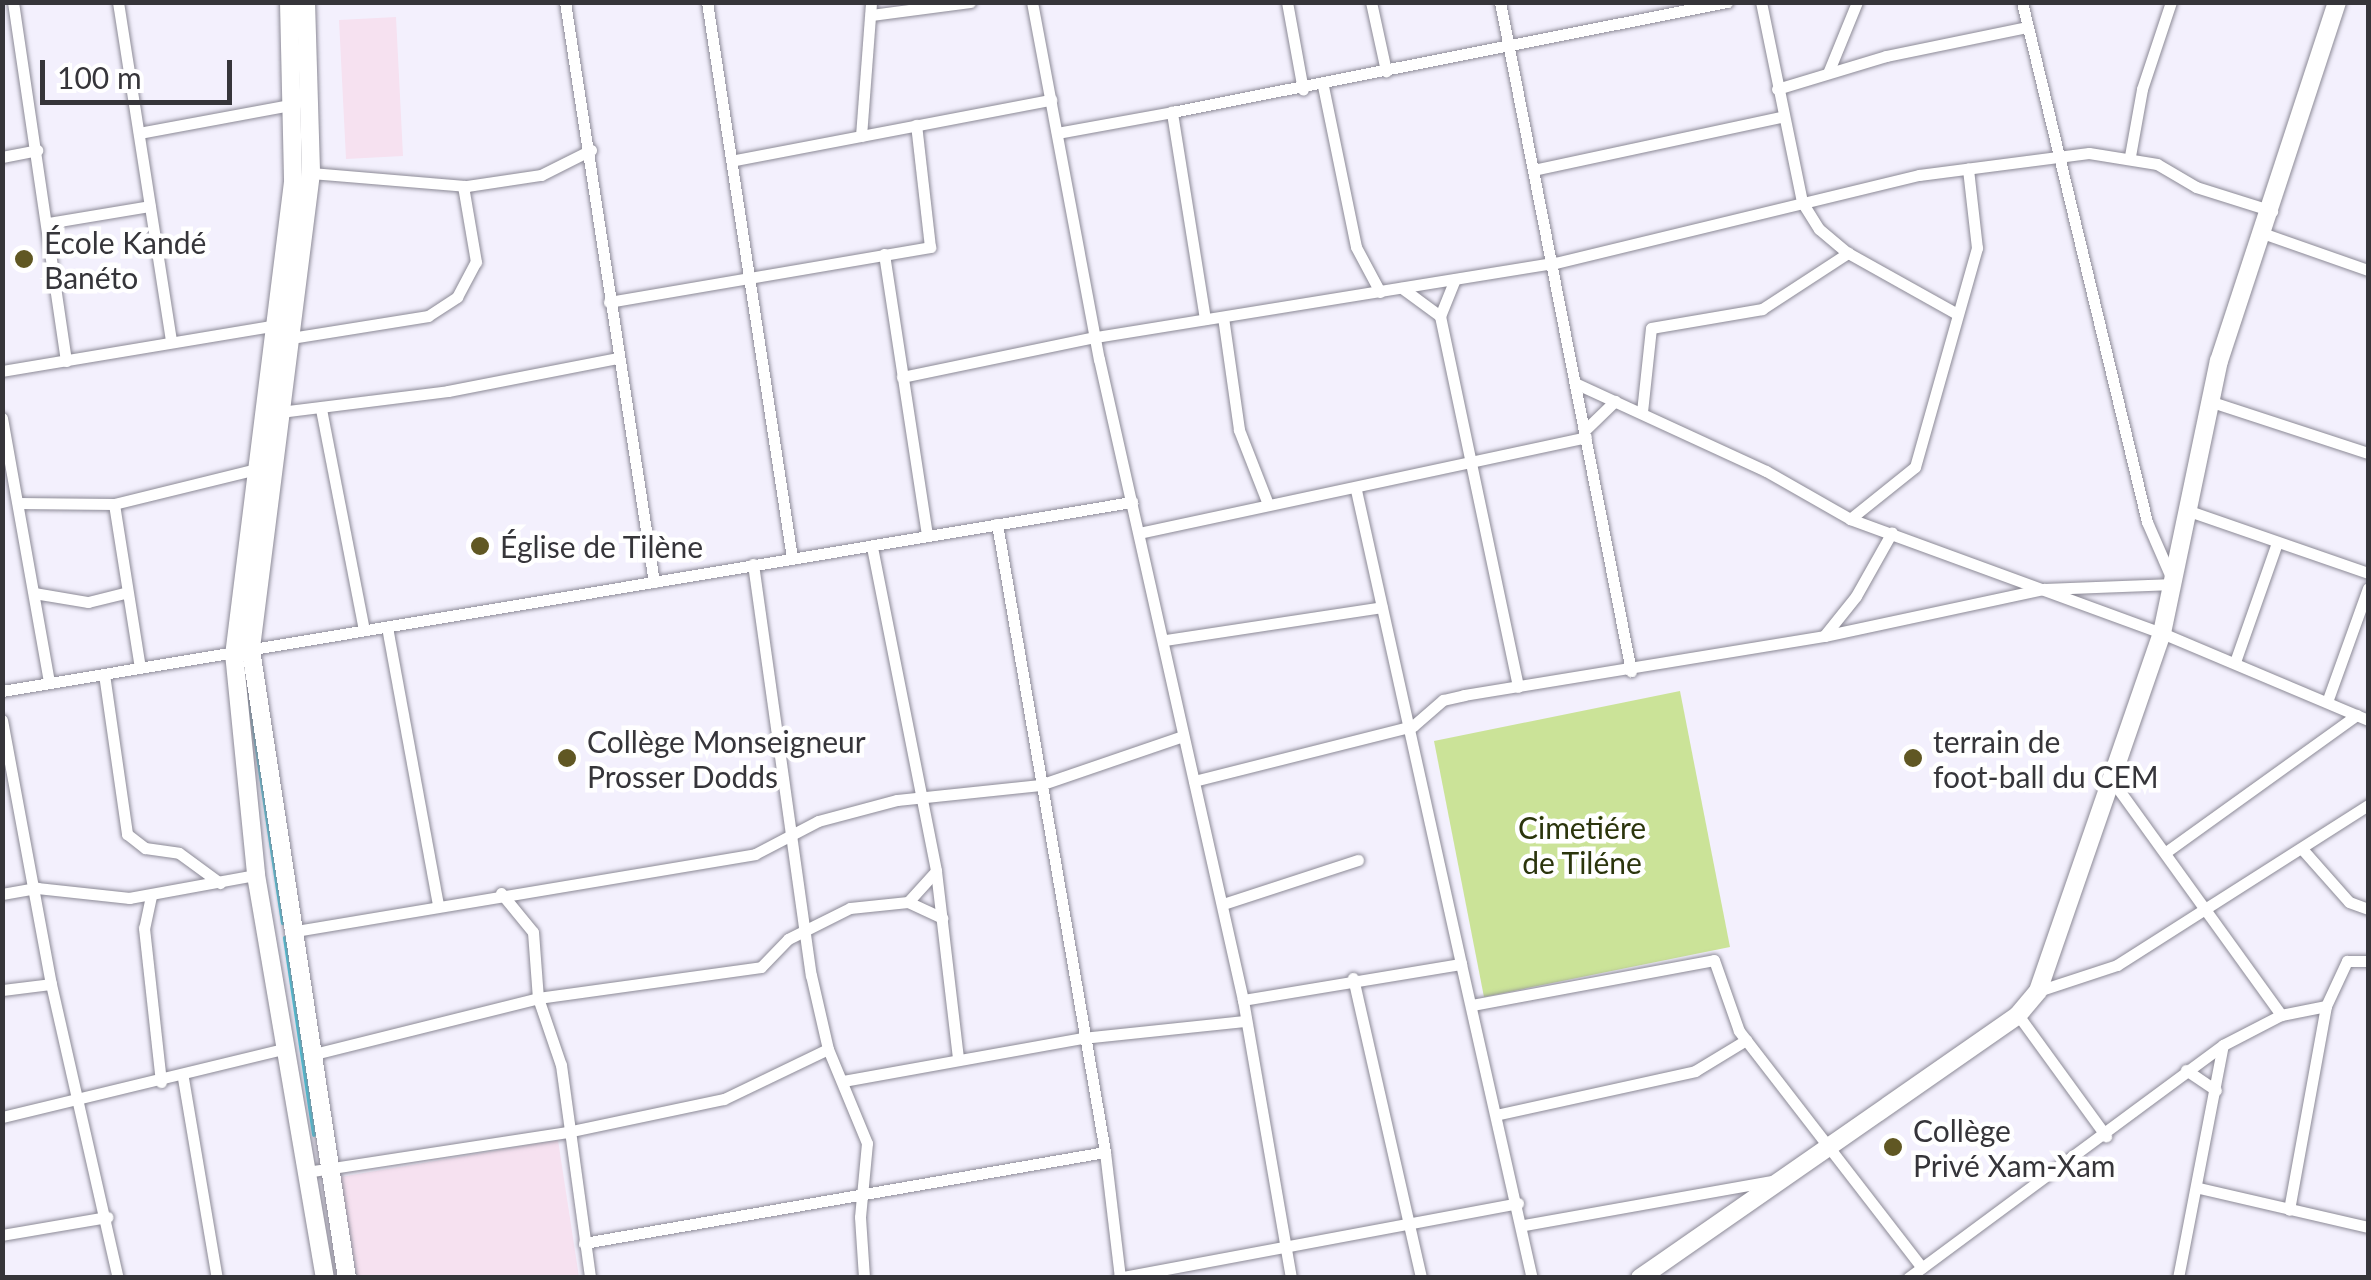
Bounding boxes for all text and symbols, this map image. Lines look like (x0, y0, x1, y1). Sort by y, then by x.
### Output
scale bar (45, 40, 238, 102)
text: 100 m (57, 59, 142, 95)
place label: École Kandé Banéto (44, 224, 206, 294)
marker: École Kandé Banéto (13, 248, 35, 270)
place label: Église de Tilène (500, 528, 704, 564)
marker: Église de Tilène (469, 535, 491, 557)
place label: Collège Monseigneur Prosser Dodds (587, 723, 866, 794)
place label: terrain de foot-ball du CEM (1933, 723, 2159, 794)
marker: Collège Monseigneur Prosser Dodds (556, 747, 578, 769)
marker: terrain de foot-ball du CEM (1902, 747, 1924, 769)
park label: Cimetiére de Tiléne (1518, 809, 1646, 880)
place label: Collège Privé Xam-Xam (1913, 1112, 2115, 1182)
marker: Collège Privé Xam-Xam (1882, 1136, 1904, 1158)

